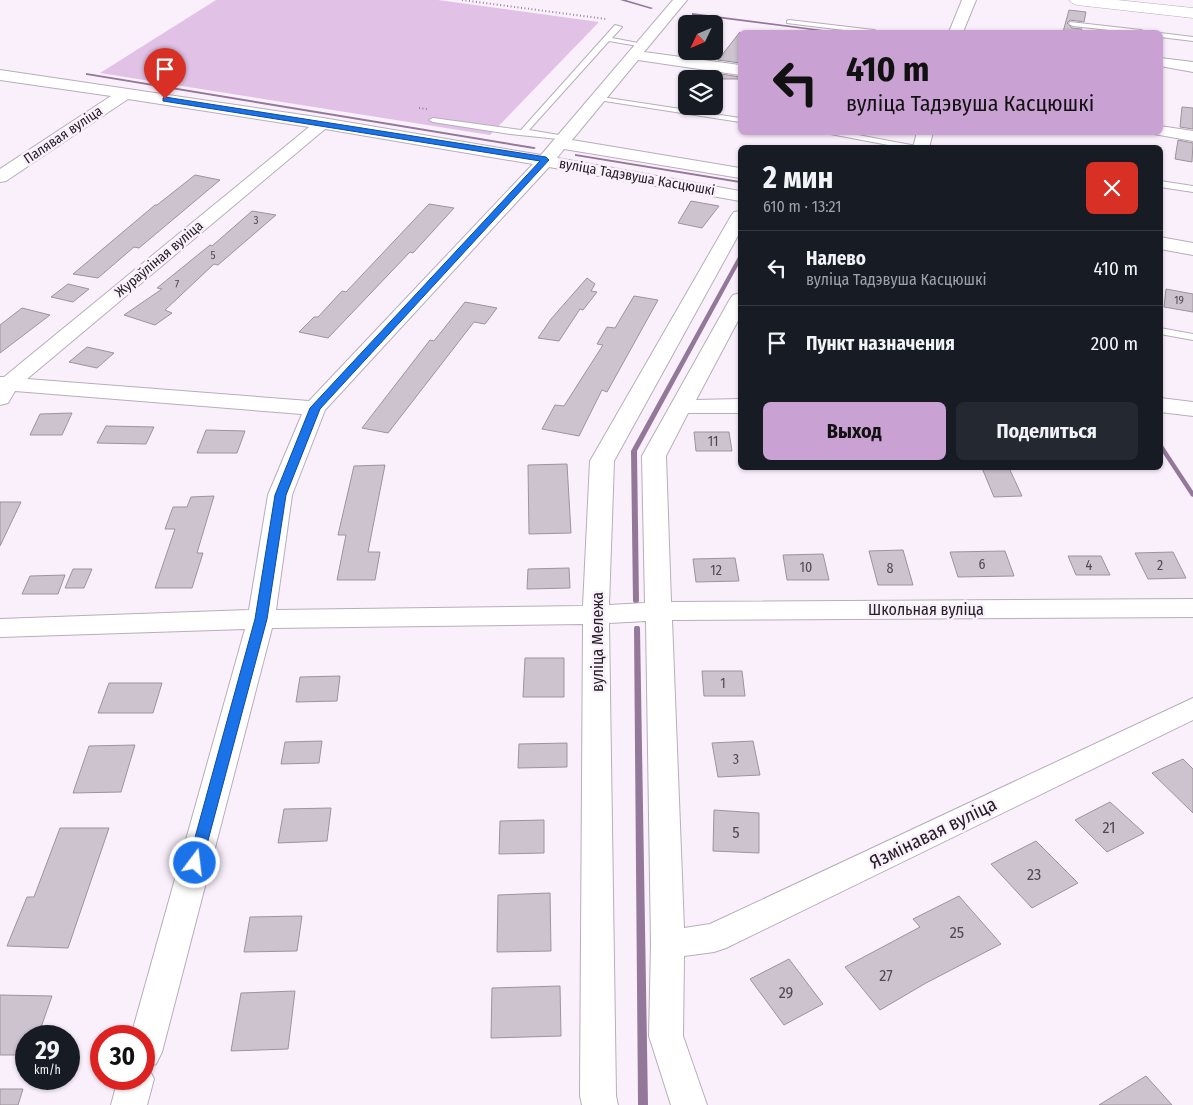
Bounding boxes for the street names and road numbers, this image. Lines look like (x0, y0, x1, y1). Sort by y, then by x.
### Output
street label: Палявая вуліца (20, 102, 106, 168)
street label: вуліца Тадэвуша Касцюшкі (558, 155, 716, 199)
street label: Жураўліная вуліца (111, 217, 207, 301)
street label: вуліца Мележа (588, 592, 607, 692)
street label: Школьная вуліца (868, 600, 984, 619)
street label: Язмінавая вуліца (866, 792, 1000, 874)

